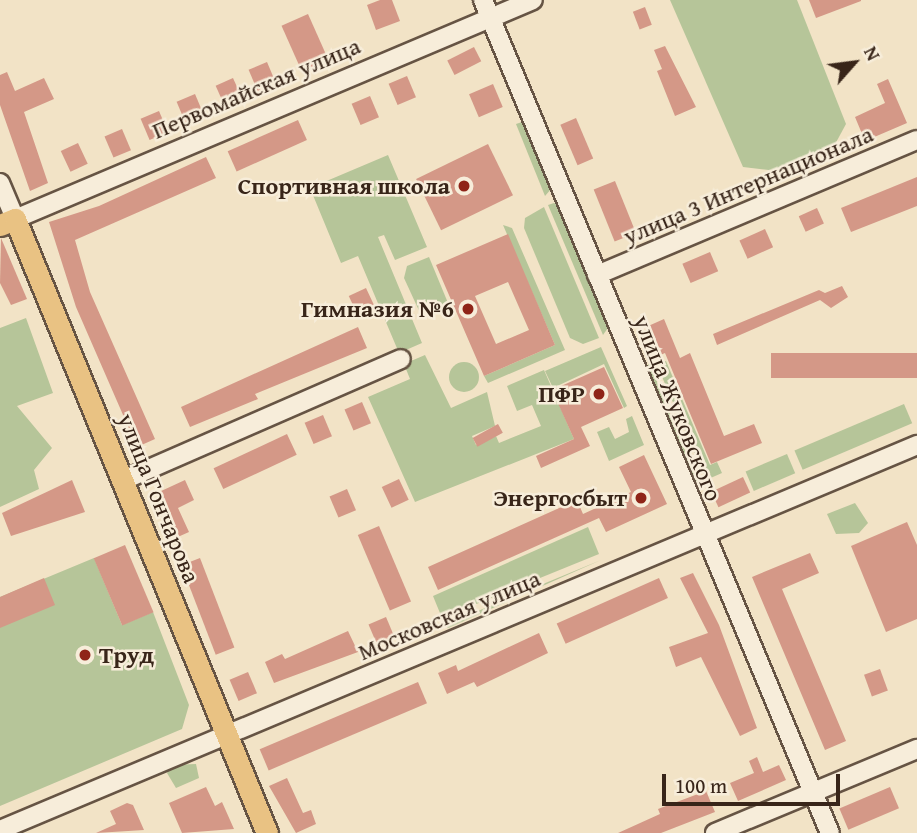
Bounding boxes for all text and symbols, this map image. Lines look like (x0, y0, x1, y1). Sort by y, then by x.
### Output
north arrow (819, 28, 889, 98)
street label: Первомайская улица (148, 31, 364, 145)
text: N (857, 41, 888, 65)
street label: улица 3 Интернационала (619, 119, 877, 251)
place label: Спортивная школа (238, 172, 450, 200)
marker: Спортивная школа (456, 178, 472, 194)
place label: Гимназия №6 (301, 295, 454, 323)
marker: Гимназия №6 (460, 301, 476, 317)
street label: улица Жуковского (628, 311, 728, 505)
place label: ПФР (538, 380, 585, 408)
marker: ПФР (591, 386, 607, 402)
street label: улица Гончарова (112, 409, 206, 587)
place label: Энергосбыт (493, 484, 627, 512)
marker: Энергосбыт (633, 490, 649, 506)
street label: Московская улица (354, 564, 544, 666)
place label: Труд (99, 641, 154, 669)
marker: Труд (77, 647, 93, 663)
scale bar (665, 760, 844, 804)
text: 100 m (675, 770, 727, 801)

